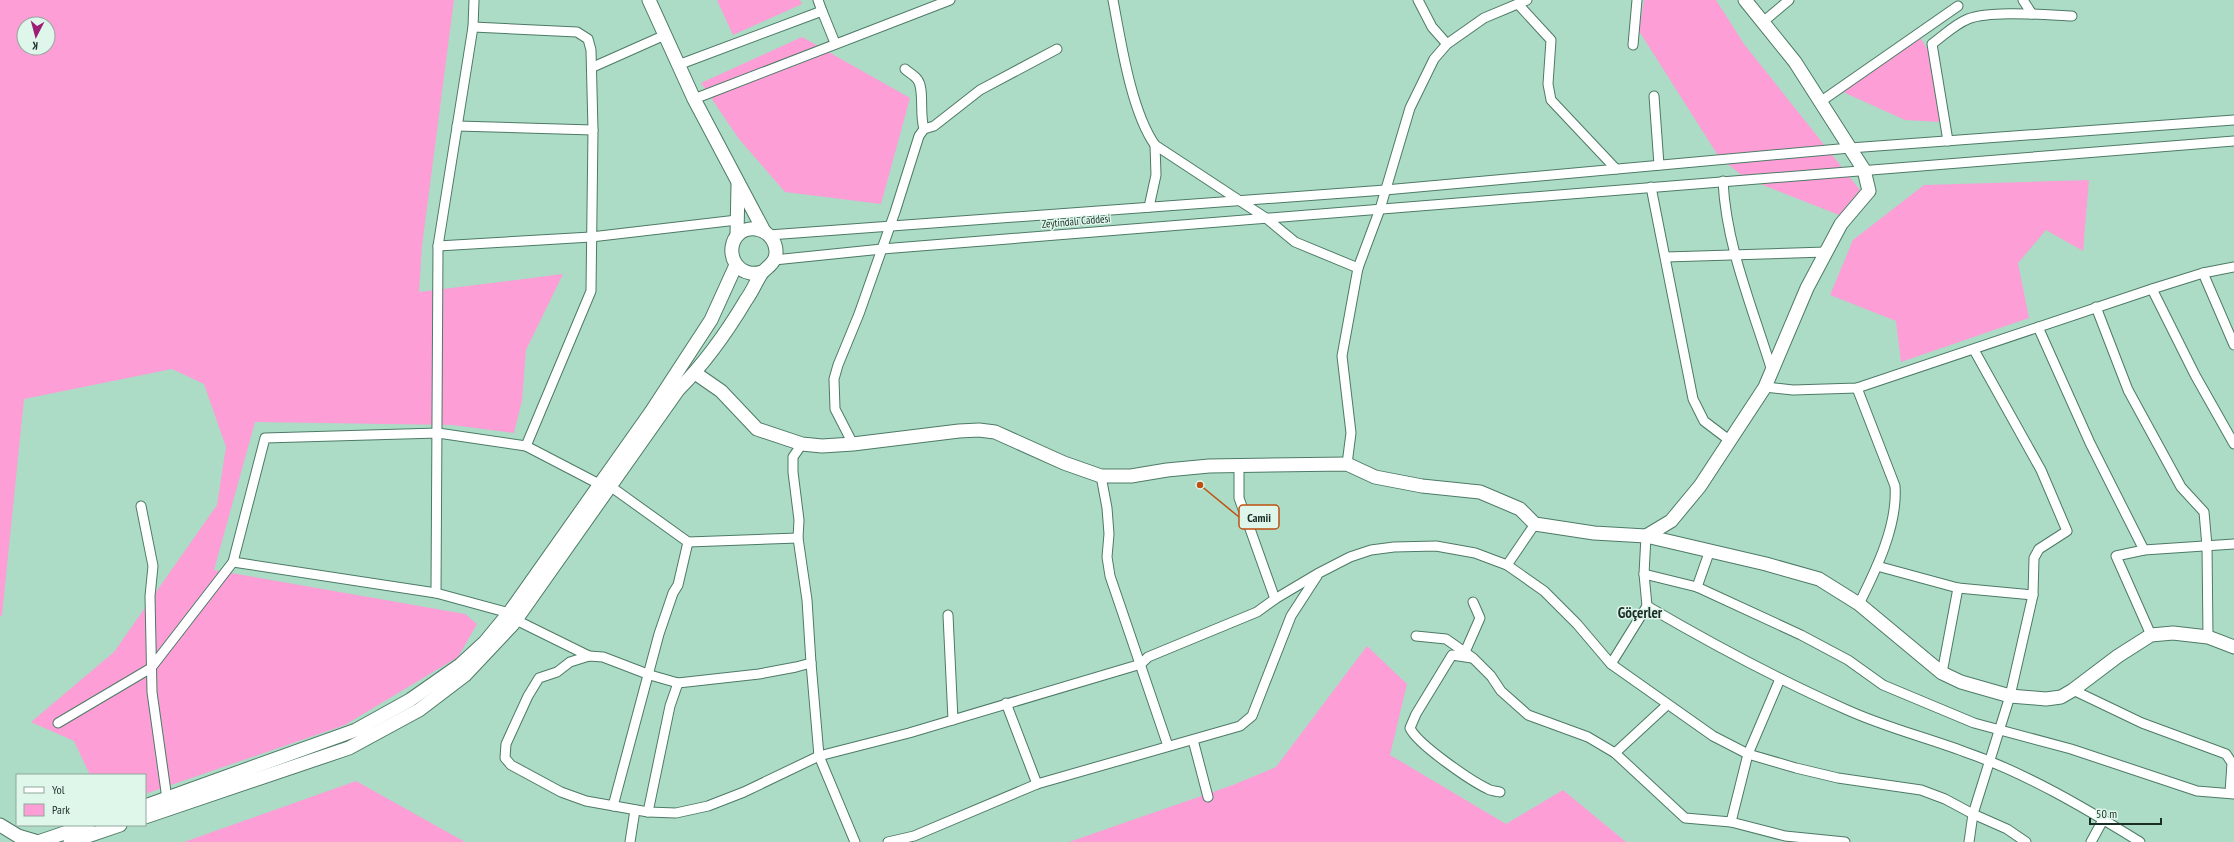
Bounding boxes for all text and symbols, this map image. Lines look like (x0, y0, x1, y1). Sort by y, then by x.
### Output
north arrow (16, 16, 56, 56)
text: K (31, 39, 39, 53)
street label: Zeytindalı Caddesi (1041, 211, 1111, 231)
callout: Camii (1239, 505, 1279, 529)
text: Camii (1247, 510, 1271, 525)
district label: Göçerler (1618, 603, 1663, 622)
legend (16, 774, 146, 826)
text: Yol (52, 782, 65, 797)
scale bar (2090, 800, 2161, 826)
text: Park (52, 802, 70, 817)
text: 50 m (2096, 806, 2117, 821)

